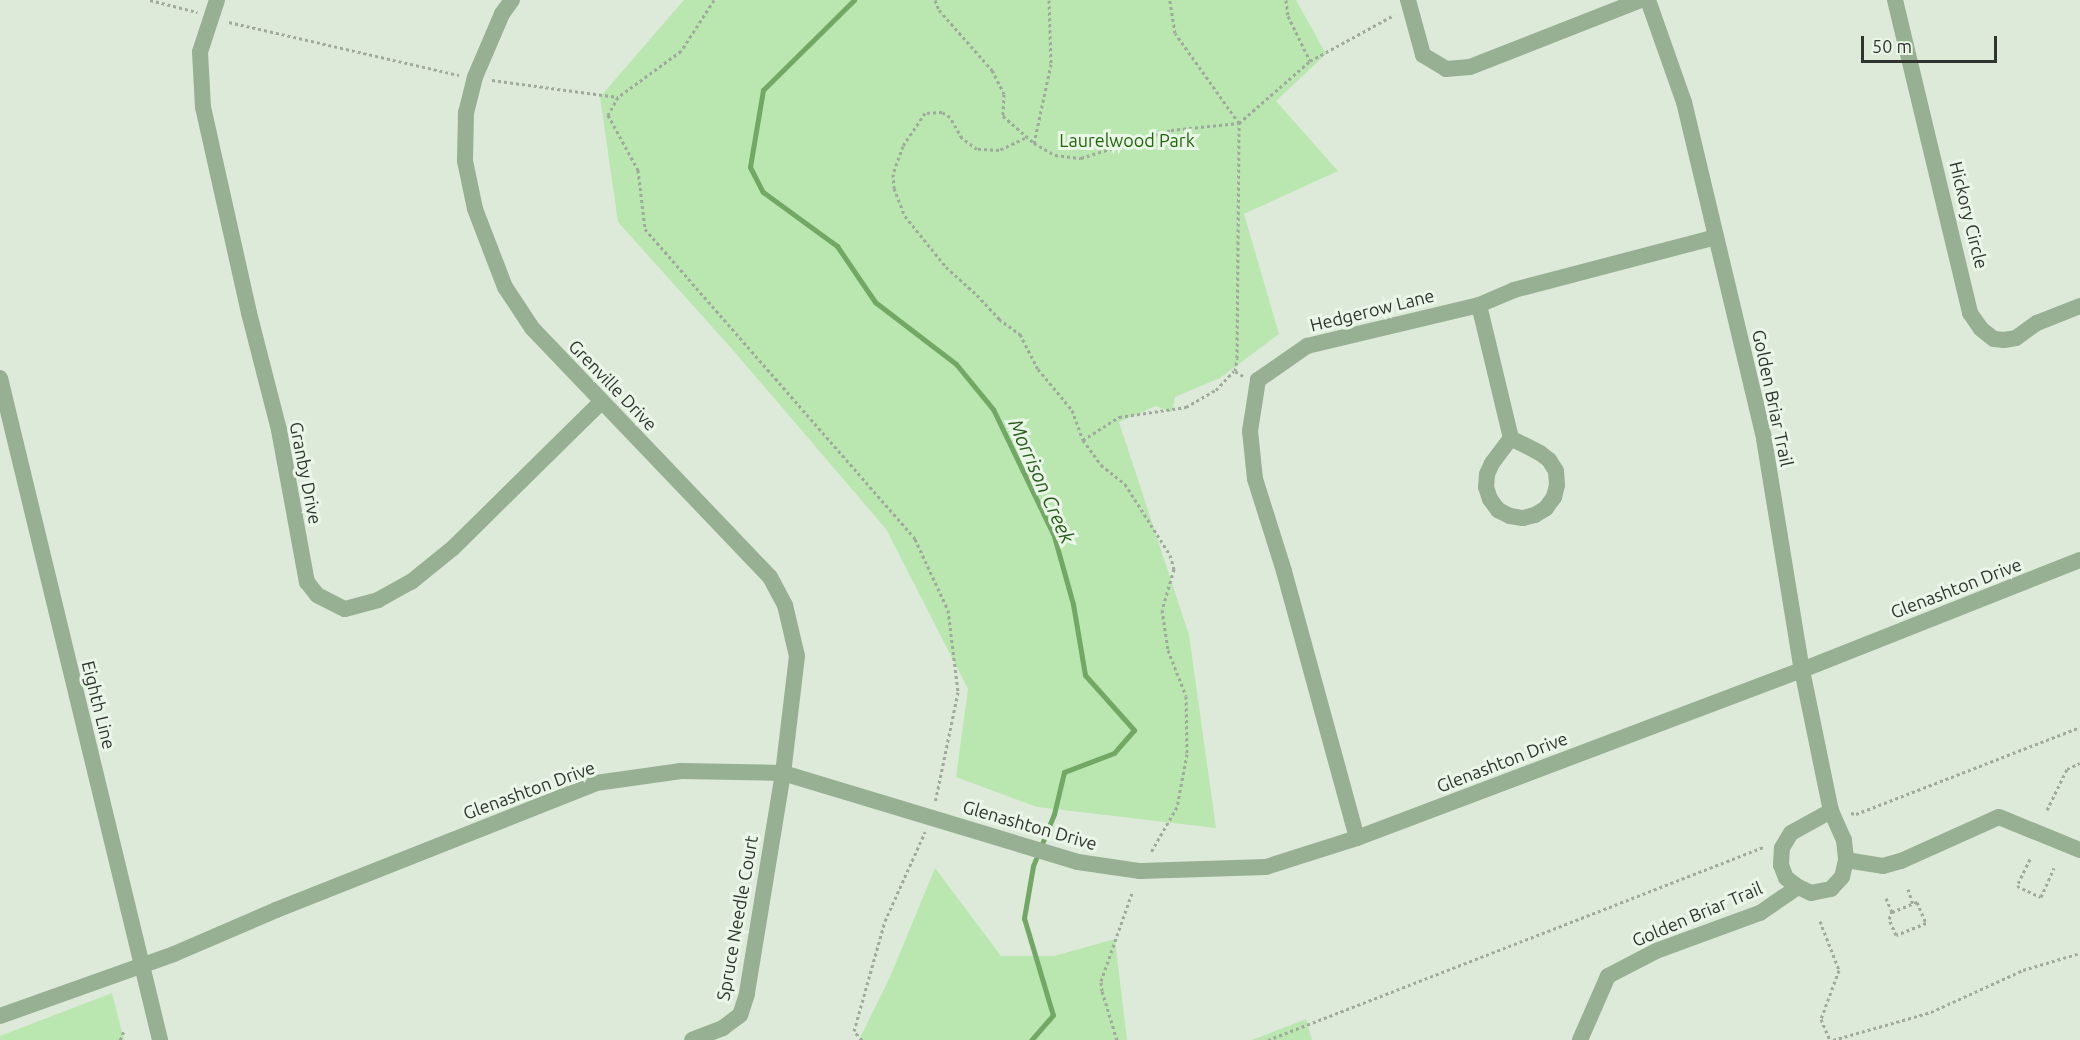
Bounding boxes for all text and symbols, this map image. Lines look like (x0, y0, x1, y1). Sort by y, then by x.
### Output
scale bar (1864, 24, 2000, 62)
text: 50 m (1872, 36, 1912, 56)
park label: Laurelwood Park (1059, 129, 1195, 151)
street label: Hickory Circle (1945, 159, 1993, 271)
street label: Hedgerow Lane (1308, 284, 1436, 336)
street label: Golden Briar Trail (1748, 328, 1798, 468)
street label: Grenville Drive (564, 335, 662, 435)
water label: Morrison Creek (1004, 415, 1080, 547)
street label: Granby Drive (285, 420, 327, 526)
street label: Glenashton Drive (1887, 553, 2025, 623)
street label: Eighth Line (78, 659, 120, 751)
street label: Glenashton Drive (1433, 727, 1571, 797)
street label: Glenashton Drive (460, 756, 598, 824)
street label: Glenashton Drive (960, 795, 1100, 855)
street label: Spruce Needle Court (712, 834, 762, 1002)
street label: Golden Briar Trail (1629, 877, 1765, 951)

